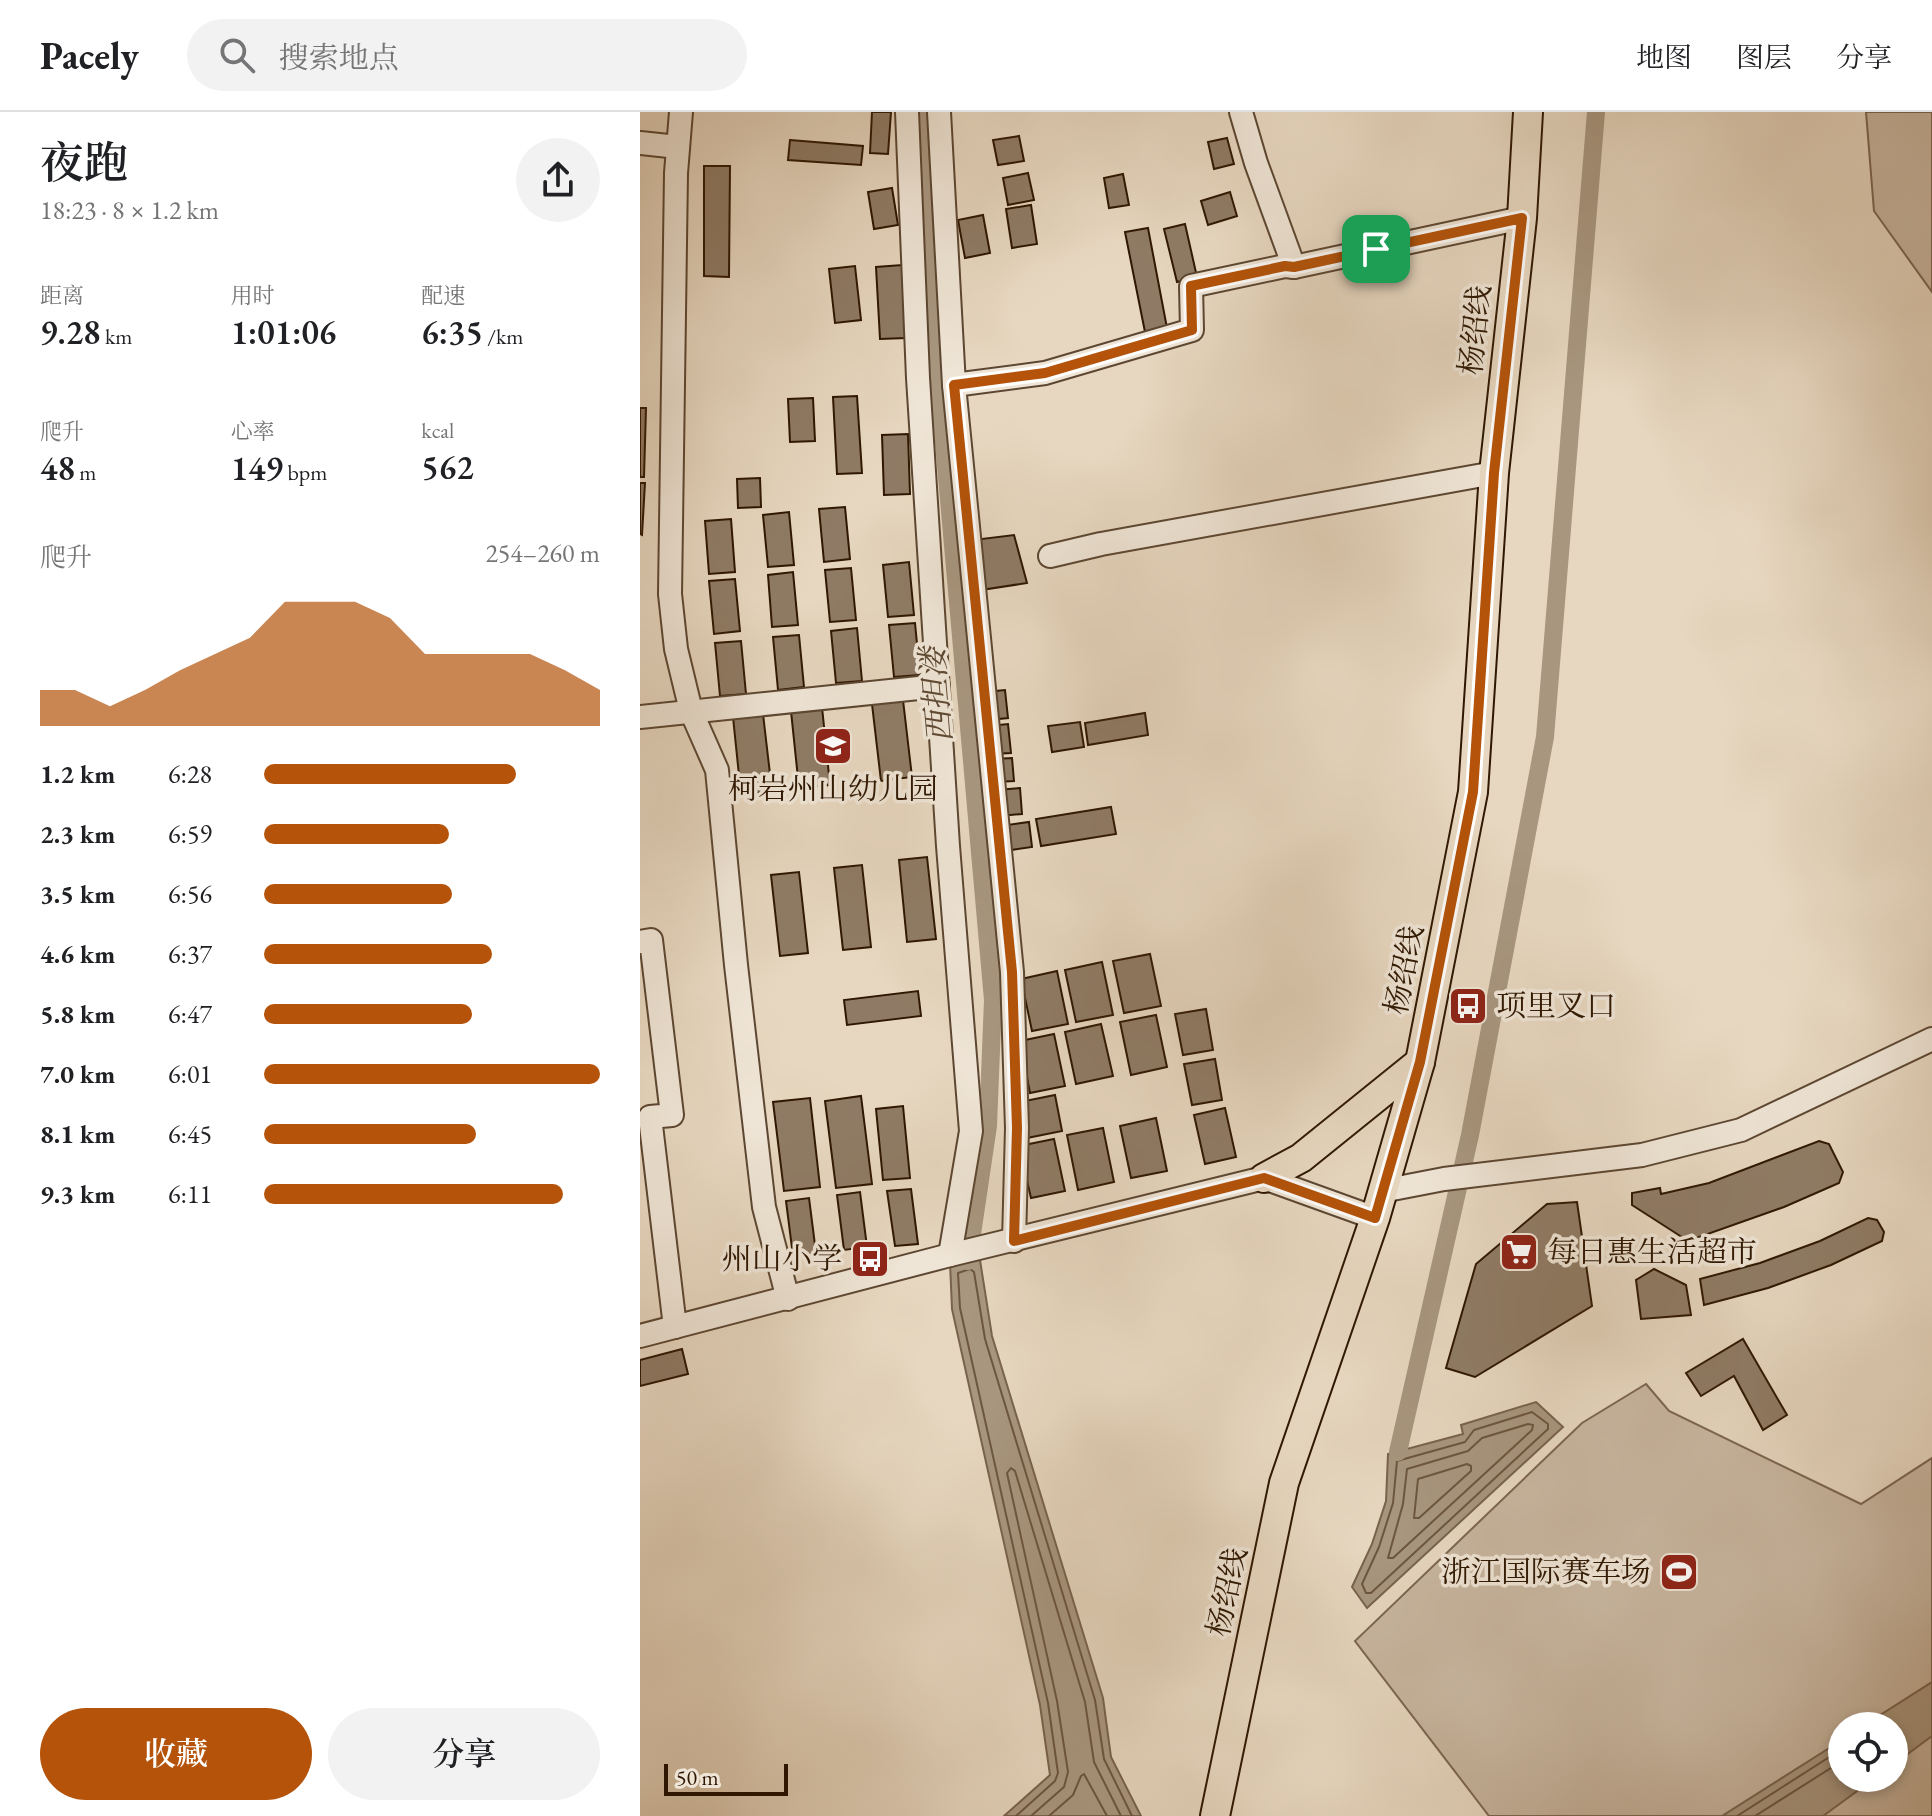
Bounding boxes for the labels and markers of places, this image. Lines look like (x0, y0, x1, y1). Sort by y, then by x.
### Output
pin (1342, 215, 1410, 283)
school or university icon: 柯岩州山幼儿园 (812, 725, 854, 767)
place label: 柯岩州山幼儿园 (728, 769, 938, 808)
bus stop icon: 项里叉口 (1447, 985, 1489, 1027)
place label: 项里叉口 (1496, 986, 1616, 1025)
supermarket icon: 每日惠生活超市 (1498, 1231, 1540, 1273)
place label: 每日惠生活超市 (1547, 1232, 1757, 1271)
bus stop icon: 州山小学 (849, 1238, 891, 1280)
place label: 州山小学 (722, 1239, 842, 1278)
sports icon: 浙江国际赛车场 (1658, 1551, 1700, 1593)
place label: 浙江国际赛车场 (1441, 1552, 1651, 1591)

